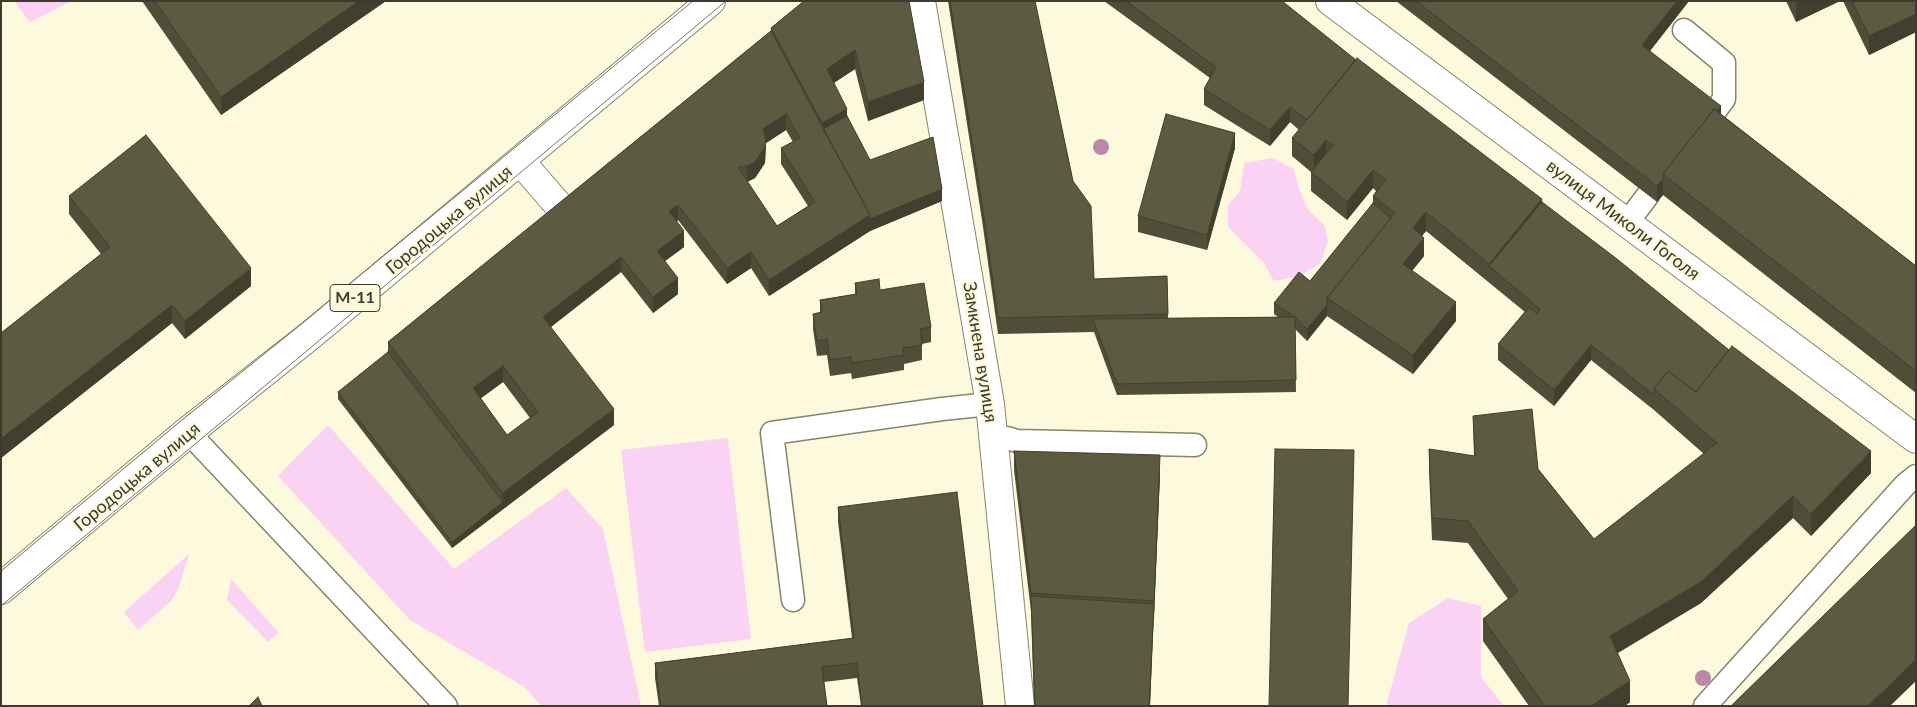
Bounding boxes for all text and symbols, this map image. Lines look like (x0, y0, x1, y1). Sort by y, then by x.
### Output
street label: вулиця Миколи Гоголя (1542, 155, 1704, 285)
street label: Городоцька вулиця (382, 161, 516, 279)
street label: Замкнена вулиця (958, 280, 1002, 424)
road number: М-11 (330, 284, 380, 312)
street label: Городоцька вулиця (70, 418, 204, 536)

